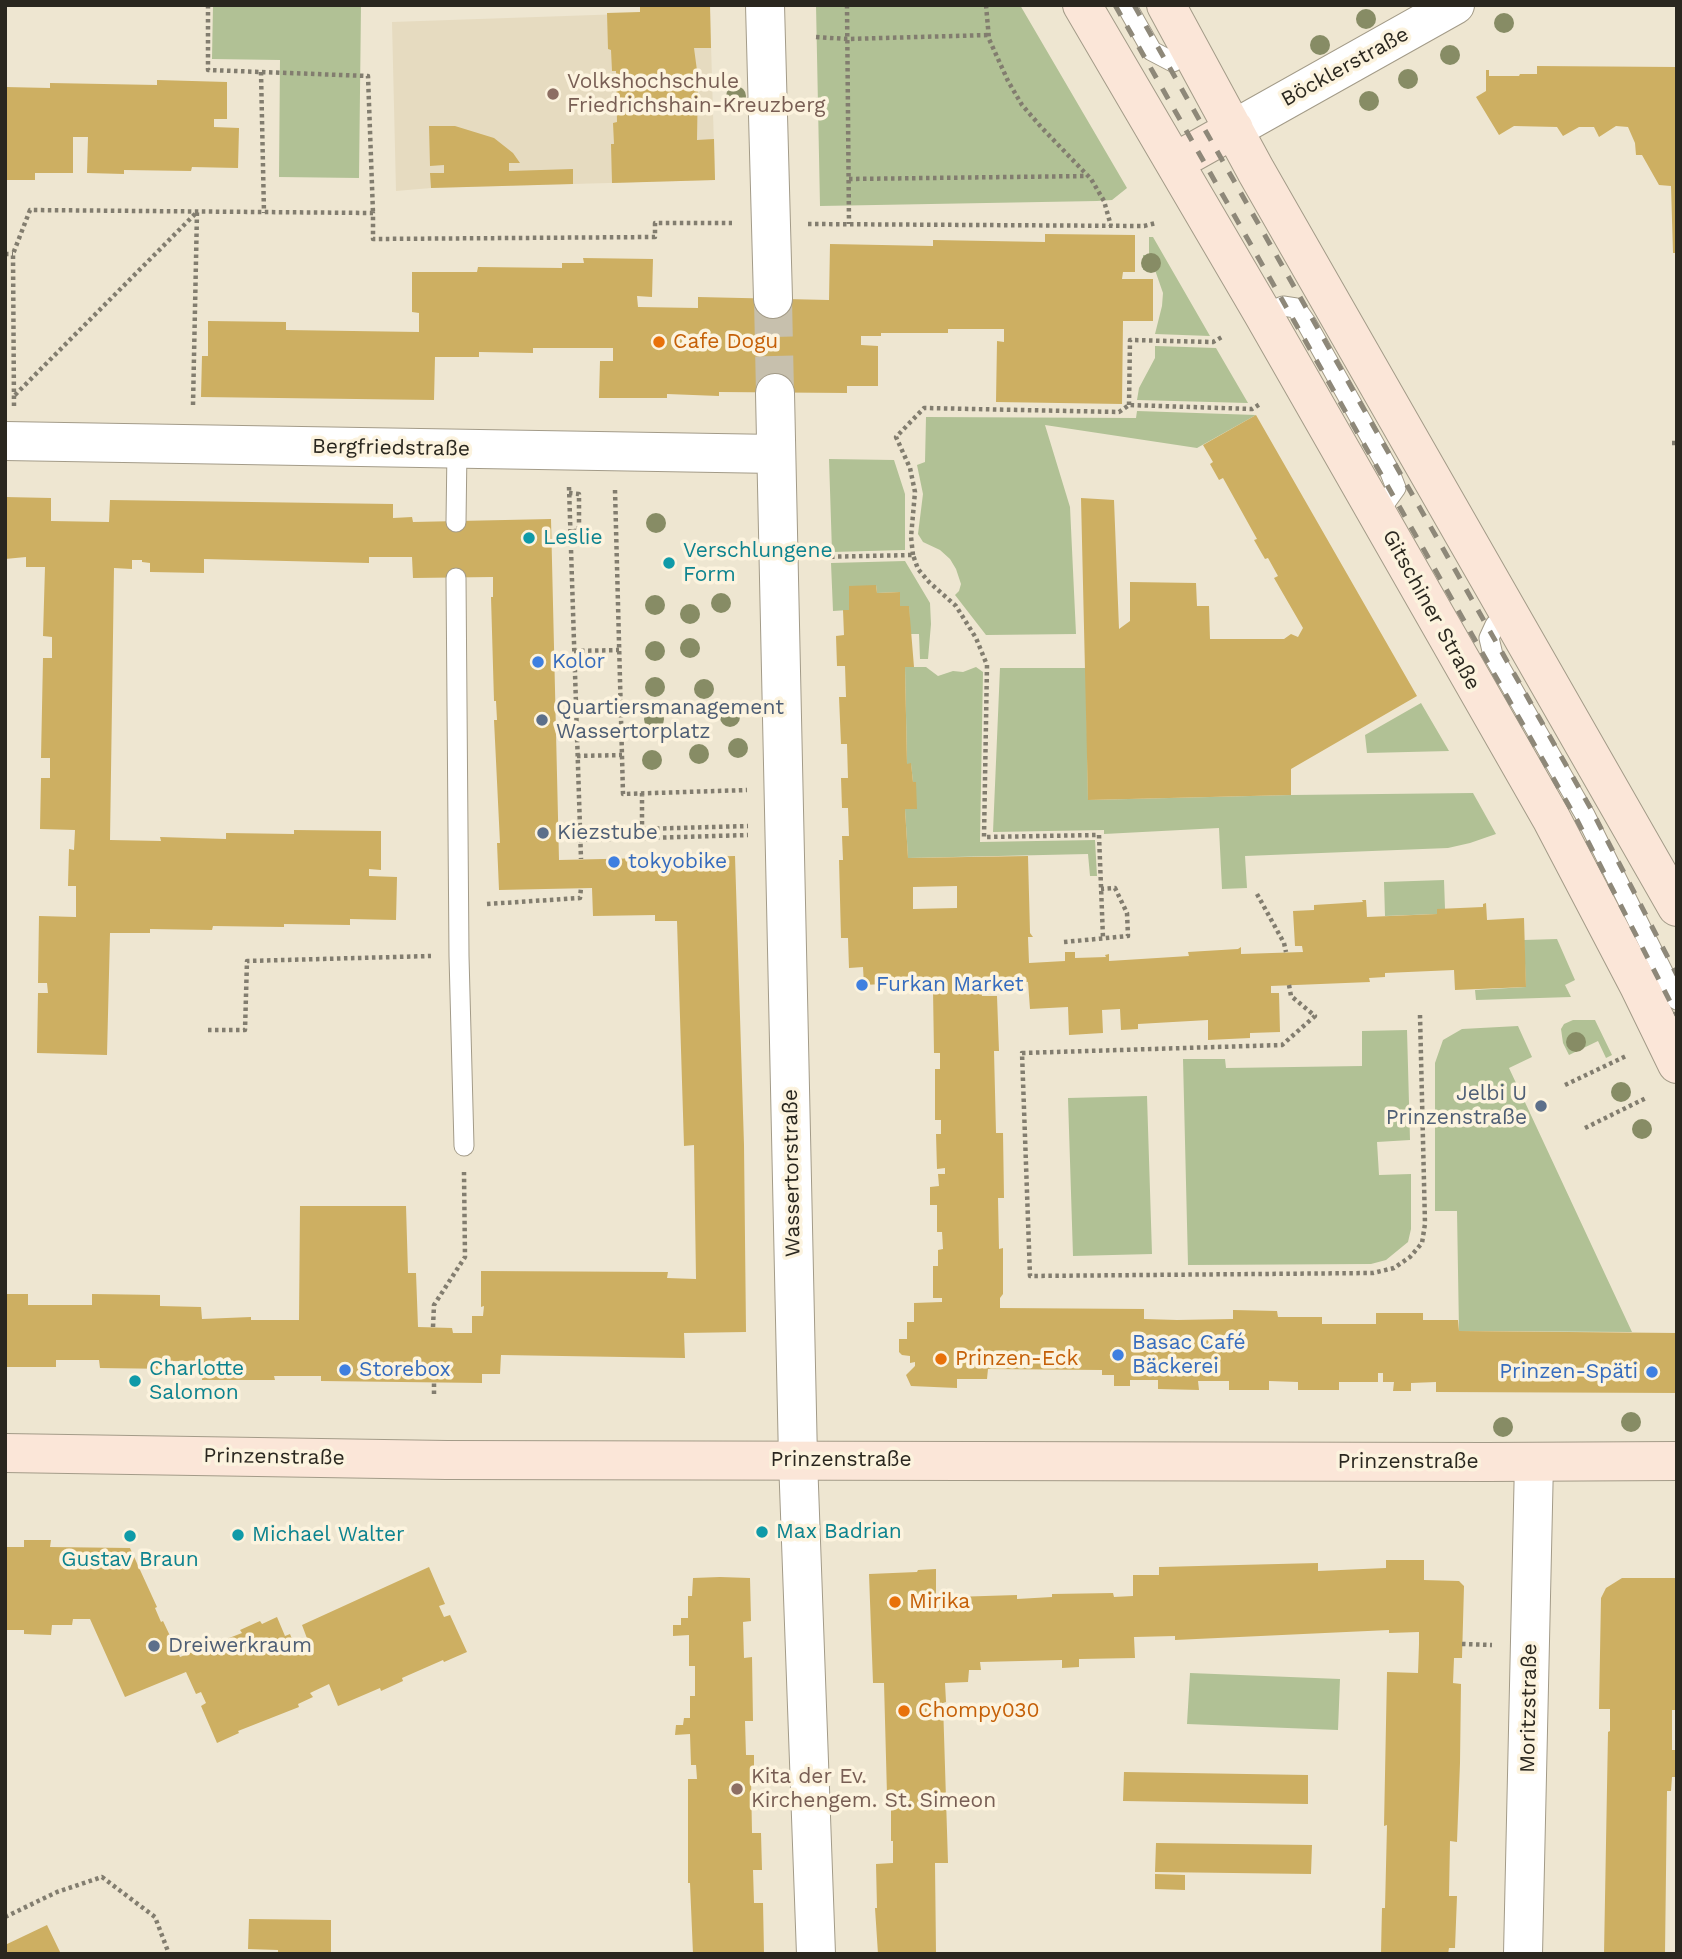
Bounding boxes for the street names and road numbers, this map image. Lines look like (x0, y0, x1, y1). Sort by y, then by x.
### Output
street label: Böcklerstraße (1277, 22, 1413, 112)
street label: Bergfriedstraße (312, 434, 470, 462)
street label: Gitschiner Straße (1377, 525, 1485, 695)
street label: Wassertorstraße (778, 1089, 806, 1257)
street label: Prinzenstraße (203, 1443, 345, 1471)
street label: Prinzenstraße (770, 1447, 912, 1473)
street label: Prinzenstraße (1337, 1449, 1479, 1475)
street label: Moritzstraße (1515, 1643, 1543, 1773)

